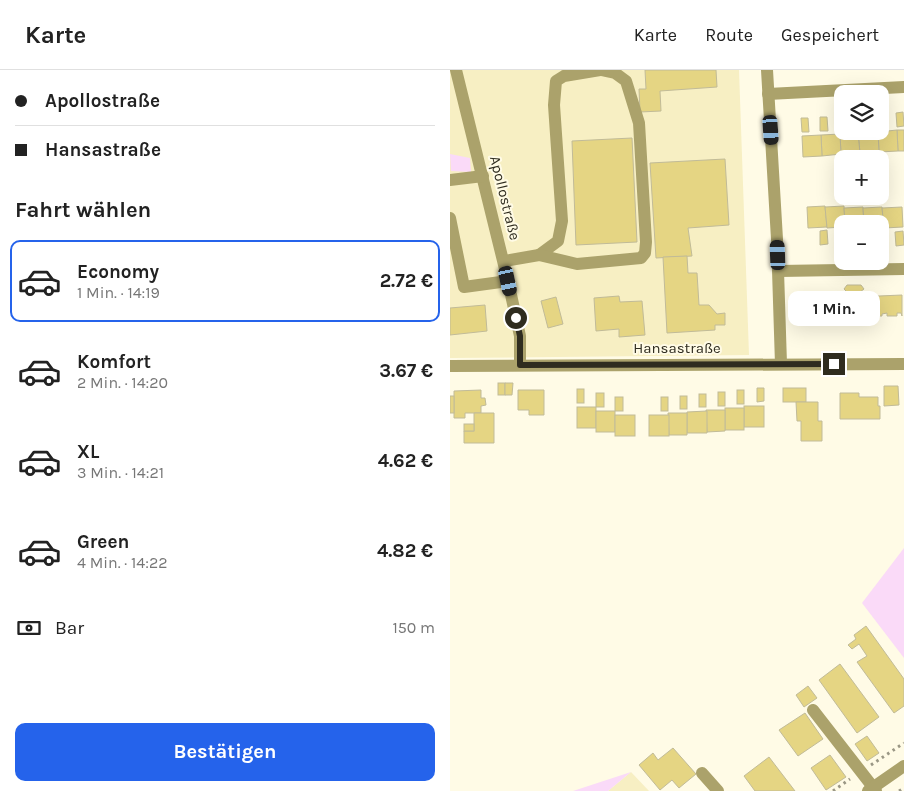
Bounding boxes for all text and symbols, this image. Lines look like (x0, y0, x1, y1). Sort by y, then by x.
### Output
text: Karte (25, 21, 86, 49)
text: Karte (634, 24, 677, 46)
text: Route (705, 24, 753, 46)
text: Gespeichert (781, 24, 879, 46)
map controls (834, 85, 889, 270)
button: layers (834, 85, 889, 140)
text: Apollostraße (45, 90, 160, 112)
car (762, 115, 779, 145)
text: Hansastraße (45, 139, 161, 161)
button: + (834, 150, 889, 205)
street label: Apollostraße (486, 154, 524, 242)
text: Fahrt wählen (15, 197, 151, 223)
button: − (834, 215, 889, 270)
car (769, 240, 786, 270)
icon: car (17, 259, 62, 304)
text: Economy (77, 261, 159, 283)
car (497, 265, 518, 297)
text: 2.72 € (380, 270, 433, 292)
text: 1 Min. · 14:19 (77, 283, 160, 302)
callout: 1 Min. (788, 292, 880, 326)
text: 1 Min. (813, 299, 855, 318)
route start (505, 307, 527, 329)
street label: Hansastraße (633, 339, 721, 357)
icon: car (17, 349, 62, 394)
text: Komfort (77, 351, 151, 373)
route end (823, 353, 845, 375)
text: 3.67 € (379, 360, 433, 382)
text: 2 Min. · 14:20 (77, 373, 168, 392)
icon: car (17, 439, 62, 484)
text: XL (77, 441, 99, 463)
text: 4.62 € (378, 450, 433, 472)
text: 3 Min. · 14:21 (77, 463, 164, 482)
icon: car (17, 529, 62, 574)
text: Green (77, 531, 129, 553)
text: 4.82 € (377, 540, 433, 562)
text: 4 Min. · 14:22 (77, 553, 167, 572)
icon: cash (15, 614, 43, 642)
text: Bar (55, 617, 84, 639)
text: 150 m (392, 618, 435, 637)
button: Bestätigen (15, 723, 435, 781)

